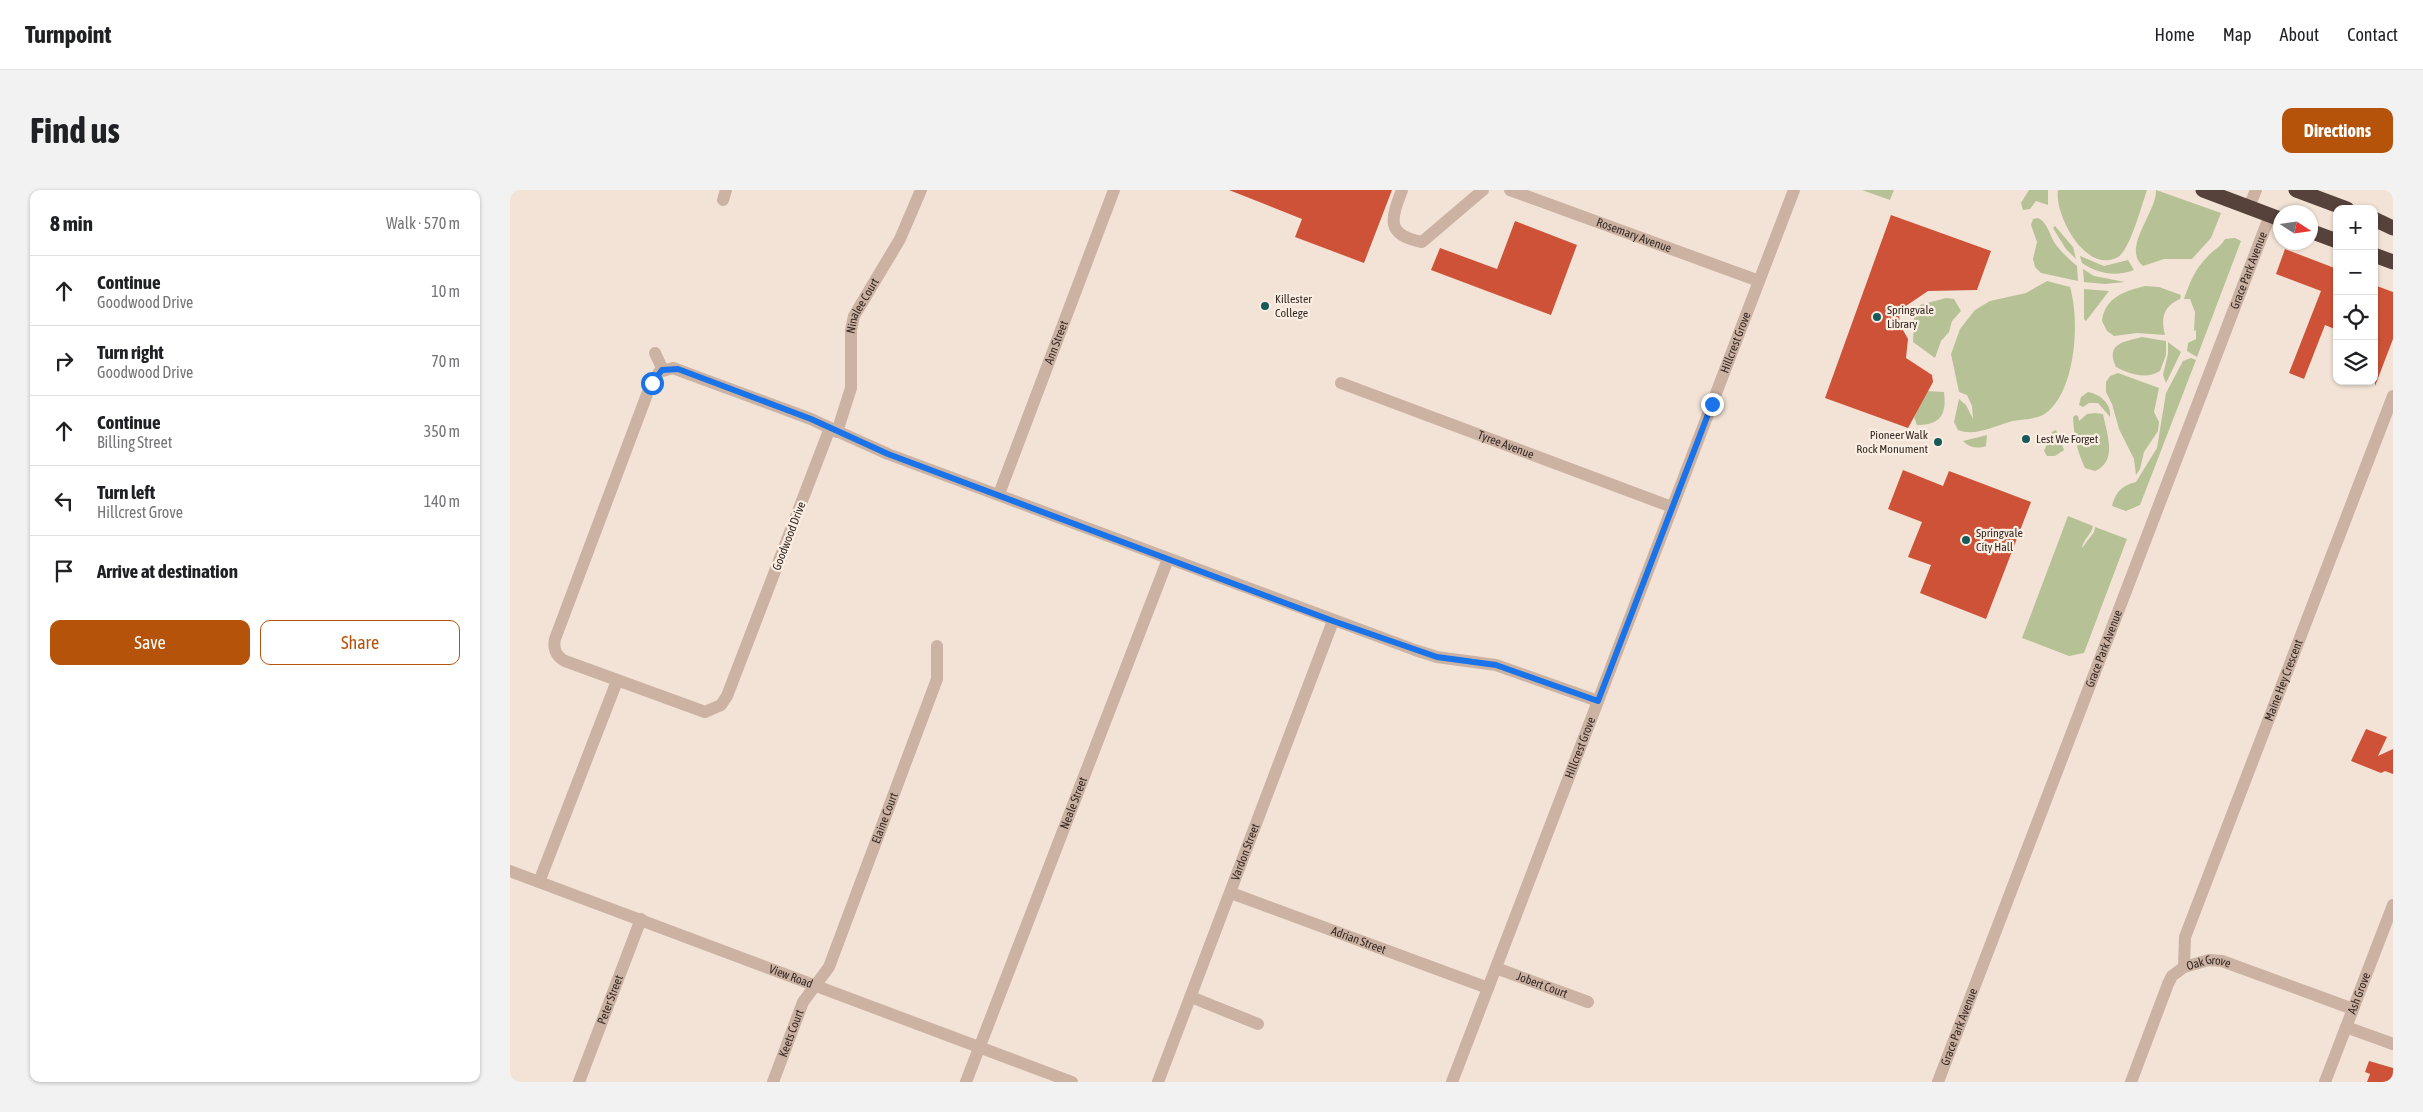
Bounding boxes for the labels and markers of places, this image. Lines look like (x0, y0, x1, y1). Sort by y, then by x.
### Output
place label: Killester College (1275, 292, 1312, 320)
marker: Killester College (1259, 300, 1271, 312)
place label: Springvale Library (1887, 303, 1934, 331)
marker: Springvale Library (1871, 311, 1883, 323)
place label: Pioneer Walk Rock Monument (1856, 428, 1929, 456)
place label: Lest We Forget (2036, 432, 2099, 446)
marker: Lest We Forget (2020, 433, 2032, 445)
marker: Pioneer Walk Rock Monument (1932, 436, 1944, 448)
place label: Springvale City Hall (1976, 526, 2023, 554)
marker: Springvale City Hall (1960, 534, 1972, 546)

